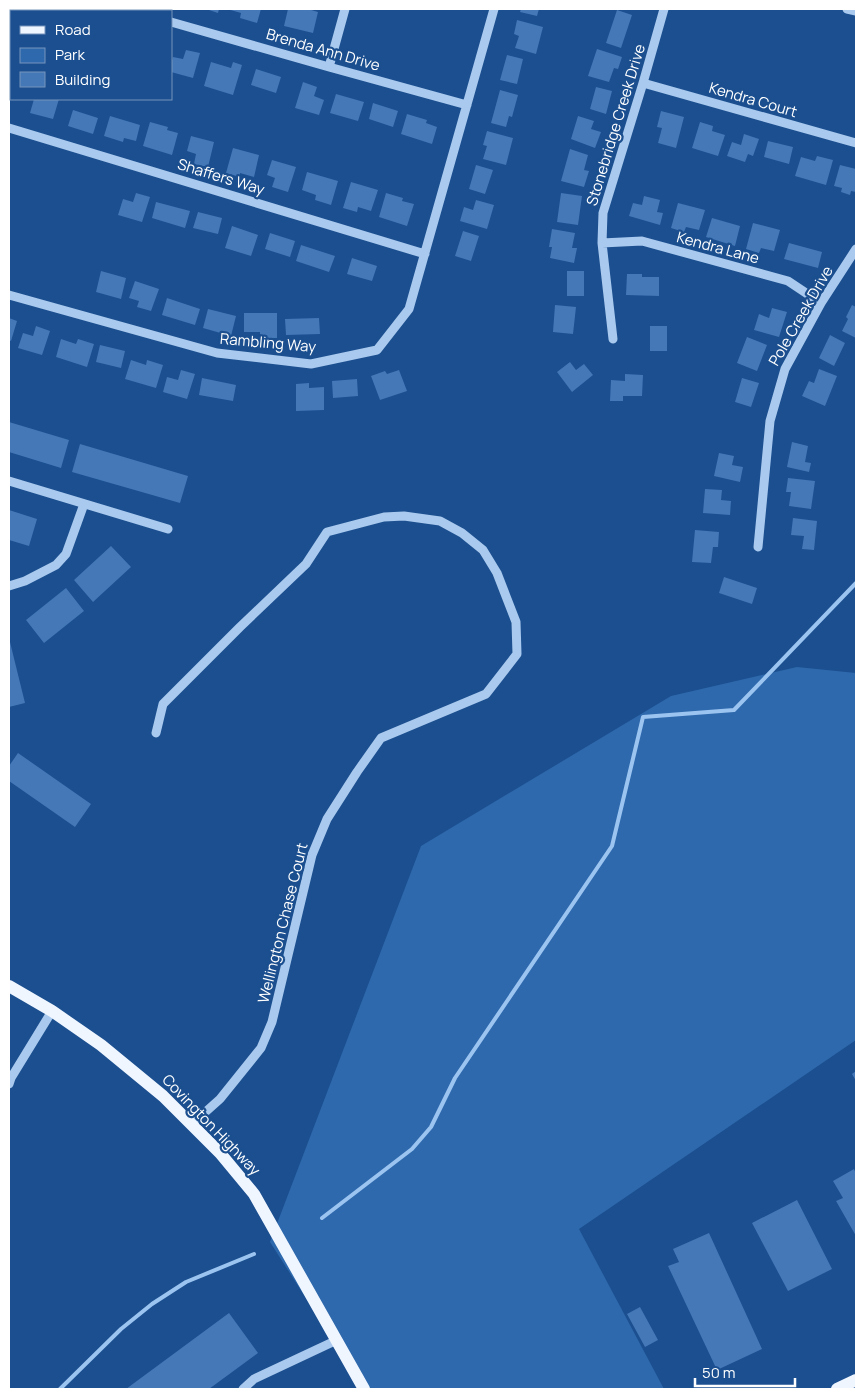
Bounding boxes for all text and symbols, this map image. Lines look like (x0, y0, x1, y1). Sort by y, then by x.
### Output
legend (10, 10, 172, 100)
text: Road (55, 19, 91, 40)
street label: Brenda Ann Drive (264, 23, 383, 76)
street label: Stonebridge Creek Drive (581, 41, 650, 208)
text: Park (55, 44, 85, 65)
text: Building (55, 69, 110, 90)
street label: Kendra Court (707, 77, 800, 122)
street label: Shaffers Way (175, 153, 267, 200)
street label: Kendra Lane (675, 226, 762, 269)
street label: Pole Creek Drive (763, 262, 838, 370)
street label: Rambling Way (219, 328, 317, 357)
street label: Wellington Chase Court (252, 841, 313, 1005)
street label: Covington Highway (158, 1069, 265, 1180)
scale bar (695, 1356, 795, 1388)
text: 50 m (702, 1362, 736, 1383)

